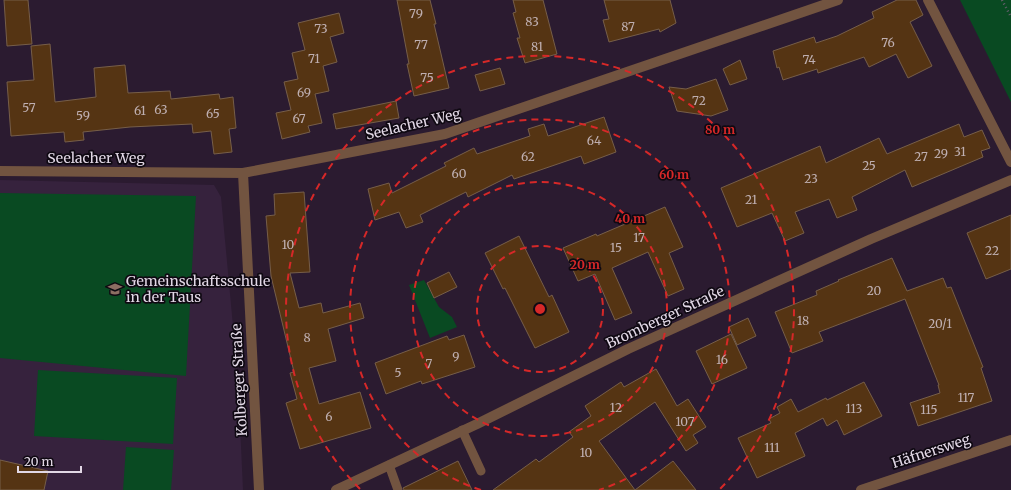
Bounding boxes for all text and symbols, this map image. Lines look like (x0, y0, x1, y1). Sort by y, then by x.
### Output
house number: 79 (409, 6, 423, 21)
house number: 83 (525, 14, 539, 29)
house number: 87 (621, 19, 635, 34)
house number: 73 (314, 21, 328, 36)
house number: 76 (881, 35, 895, 50)
house number: 77 (414, 37, 428, 52)
house number: 81 (531, 39, 544, 54)
house number: 71 (308, 51, 321, 66)
house number: 74 (802, 52, 816, 67)
house number: 75 (420, 70, 434, 85)
house number: 69 (297, 85, 311, 100)
house number: 72 (692, 93, 706, 108)
house number: 57 (22, 100, 36, 115)
house number: 63 (154, 102, 168, 117)
house number: 61 (134, 103, 146, 118)
street label: Seelacher Weg (364, 104, 463, 144)
house number: 65 (206, 106, 220, 121)
house number: 59 (76, 108, 90, 123)
house number: 67 (292, 111, 306, 126)
text: 80 m (705, 122, 735, 137)
house number: 64 (587, 133, 602, 148)
house number: 31 (954, 144, 966, 159)
house number: 29 (934, 146, 948, 161)
street label: Seelacher Weg (47, 149, 145, 167)
house number: 62 (521, 149, 535, 164)
house number: 27 (914, 149, 928, 164)
house number: 25 (862, 158, 876, 173)
house number: 60 (452, 166, 467, 181)
text: 60 m (659, 167, 689, 182)
house number: 23 (804, 171, 818, 186)
house number: 21 (745, 192, 758, 207)
text: 40 m (615, 211, 645, 226)
house number: 17 (633, 230, 645, 245)
house number: 10 (282, 237, 295, 252)
house number: 15 (610, 240, 622, 255)
house number: 22 (985, 243, 999, 258)
text: 20 m (570, 257, 600, 272)
place label: Gemeinschaftsschule in der Taus (126, 272, 270, 306)
school or university icon: Gemeinschaftsschule in der Taus (107, 281, 123, 297)
street label: Bromberger Straße (603, 282, 727, 352)
house number: 20 (867, 283, 882, 298)
centre of rings (533, 302, 547, 316)
house number: 18 (797, 313, 809, 328)
house number: 20/1 (928, 316, 952, 331)
street label: Kolberger Straße (227, 323, 251, 437)
house number: 8 (303, 330, 311, 345)
house number: 9 (452, 349, 460, 364)
house number: 16 (716, 352, 728, 367)
house number: 7 (426, 356, 433, 371)
house number: 5 (394, 365, 402, 380)
house number: 117 (958, 390, 974, 405)
house number: 12 (610, 400, 622, 415)
house number: 113 (845, 401, 863, 416)
house number: 115 (920, 402, 938, 417)
house number: 6 (325, 409, 333, 424)
house number: 107 (675, 414, 695, 429)
street label: Häfnersweg (890, 430, 973, 472)
house number: 111 (764, 440, 780, 455)
house number: 10 (580, 445, 593, 460)
scale bar (18, 448, 81, 474)
text: 20 m (24, 454, 53, 469)

